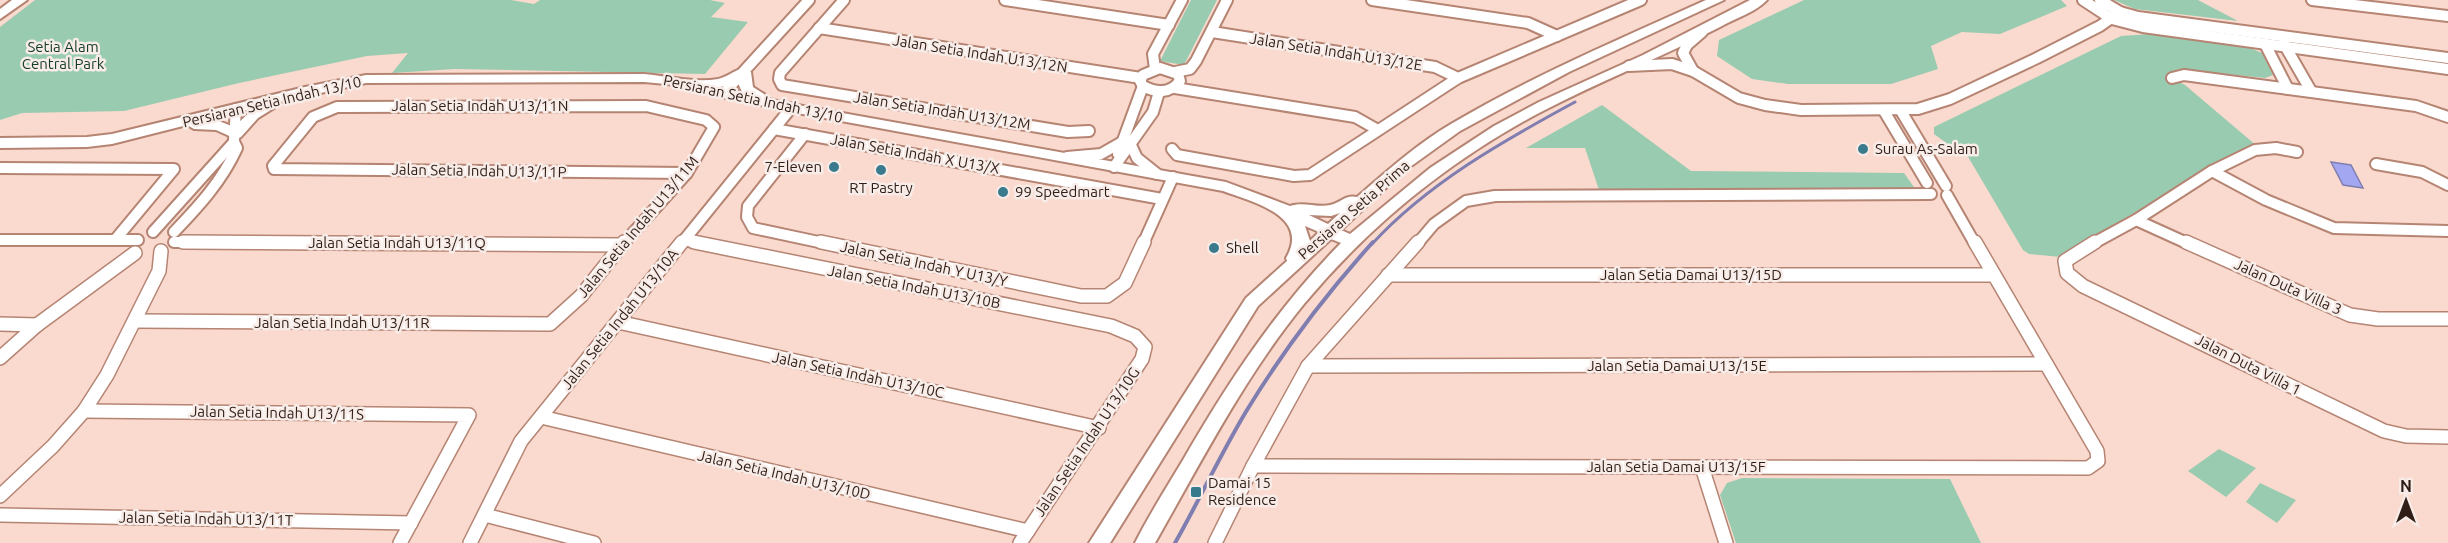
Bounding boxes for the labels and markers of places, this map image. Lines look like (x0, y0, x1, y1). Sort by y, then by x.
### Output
place label: Surau As-Salam (1875, 140, 1978, 157)
marker: Surau As-Salam (1856, 142, 1870, 156)
place label: 7-Eleven (764, 158, 822, 175)
marker: 7-Eleven (827, 160, 841, 174)
marker: RT Pastry (874, 163, 888, 177)
place label: RT Pastry (849, 179, 913, 196)
place label: 99 Speedmart (1015, 183, 1110, 200)
marker: 99 Speedmart (996, 185, 1010, 199)
place label: Shell (1226, 239, 1259, 256)
marker: Shell (1207, 241, 1221, 255)
place label: Damai 15 Residence (1208, 474, 1277, 508)
marker: Damai 15 Residence (1189, 485, 1203, 499)

